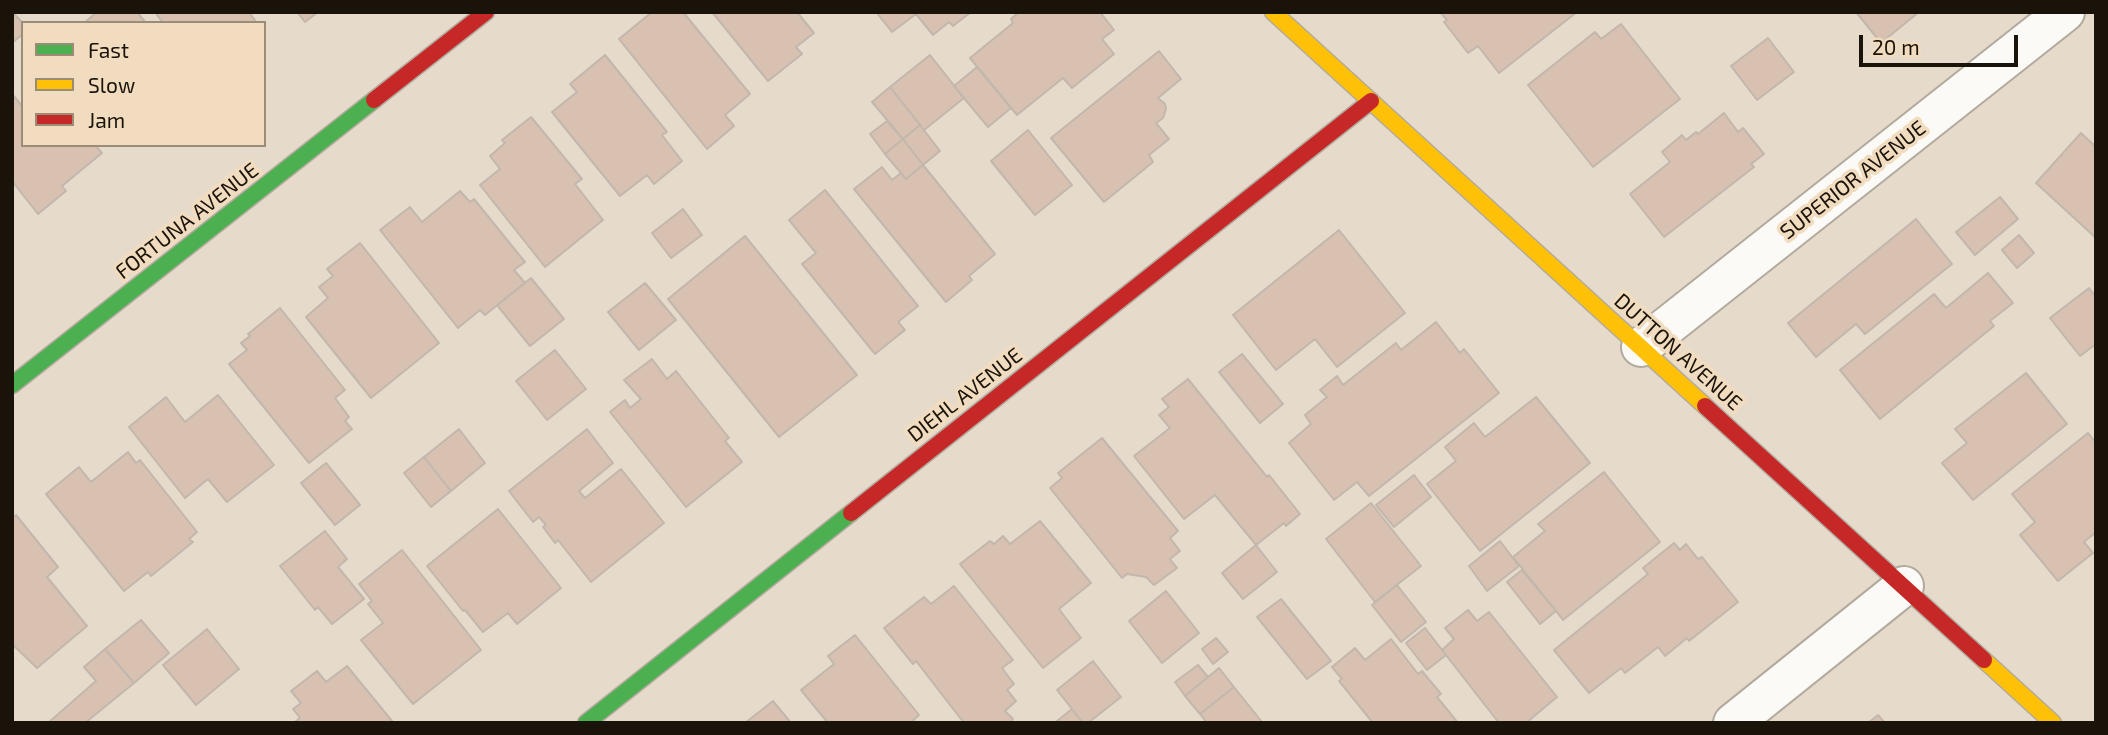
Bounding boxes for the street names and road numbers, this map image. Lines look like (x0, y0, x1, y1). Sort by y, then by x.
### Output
street label: SUPERIOR AVENUE (1775, 115, 1931, 245)
street label: FORTUNA AVENUE (111, 157, 263, 285)
street label: DUTTON AVENUE (1609, 288, 1747, 416)
street label: DIEHL AVENUE (903, 343, 1027, 447)

